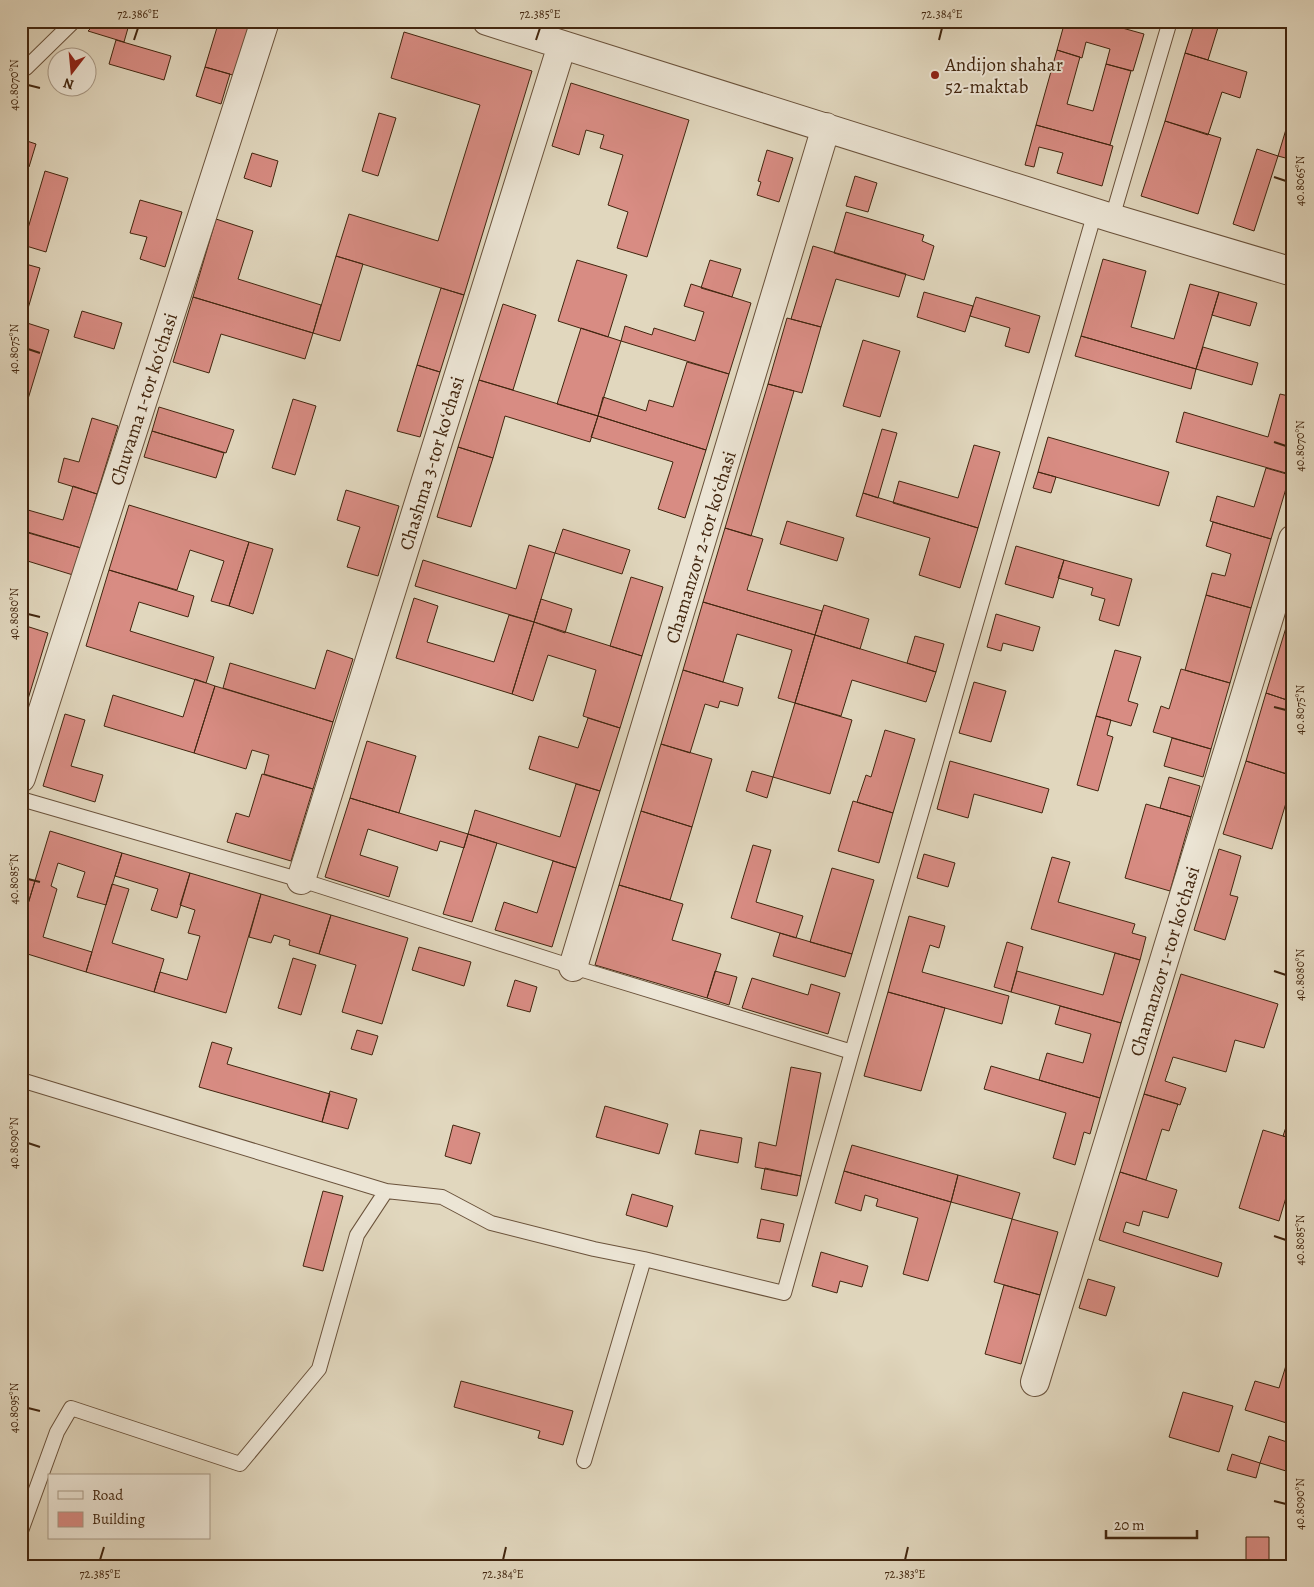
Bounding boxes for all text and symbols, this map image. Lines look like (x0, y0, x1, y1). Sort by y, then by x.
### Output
text: 72.386°E (117, 6, 159, 22)
text: 72.385°E (519, 6, 561, 22)
text: 72.384°E (921, 6, 963, 22)
north arrow (48, 48, 98, 98)
place label: Andijon shahar 52-maktab (944, 52, 1063, 100)
text: 40.8070°N (6, 59, 22, 111)
marker: Andijon shahar 52-maktab (929, 69, 941, 81)
text: N (61, 73, 76, 95)
text: 40.8065°N (1292, 155, 1308, 206)
street label: Chuvama 1-tor koʻchasi (104, 310, 184, 489)
text: 40.8075°N (6, 324, 22, 374)
street label: Chashma 3-tor koʻchasi (393, 373, 471, 554)
text: 40.8070°N (1292, 420, 1308, 472)
street label: Chamanzor 2-tor koʻchasi (659, 448, 743, 647)
text: 40.8080°N (6, 588, 22, 640)
text: 40.8075°N (1292, 685, 1308, 735)
text: 40.8085°N (6, 853, 22, 904)
street label: Chamanzor 1-tor koʻchasi (1124, 863, 1206, 1060)
text: 40.8080°N (1292, 949, 1308, 1001)
text: 40.8090°N (6, 1117, 22, 1169)
text: 40.8085°N (1292, 1214, 1308, 1265)
text: 40.8095°N (6, 1382, 22, 1433)
legend (48, 1474, 210, 1540)
text: 40.8090°N (1292, 1478, 1308, 1530)
text: Road (92, 1485, 124, 1505)
scale bar (1106, 1507, 1198, 1539)
text: Building (92, 1509, 145, 1529)
text: 20 m (1114, 1515, 1145, 1535)
text: 72.385°E (79, 1566, 121, 1582)
text: 72.384°E (482, 1566, 524, 1582)
text: 72.383°E (885, 1566, 925, 1582)

